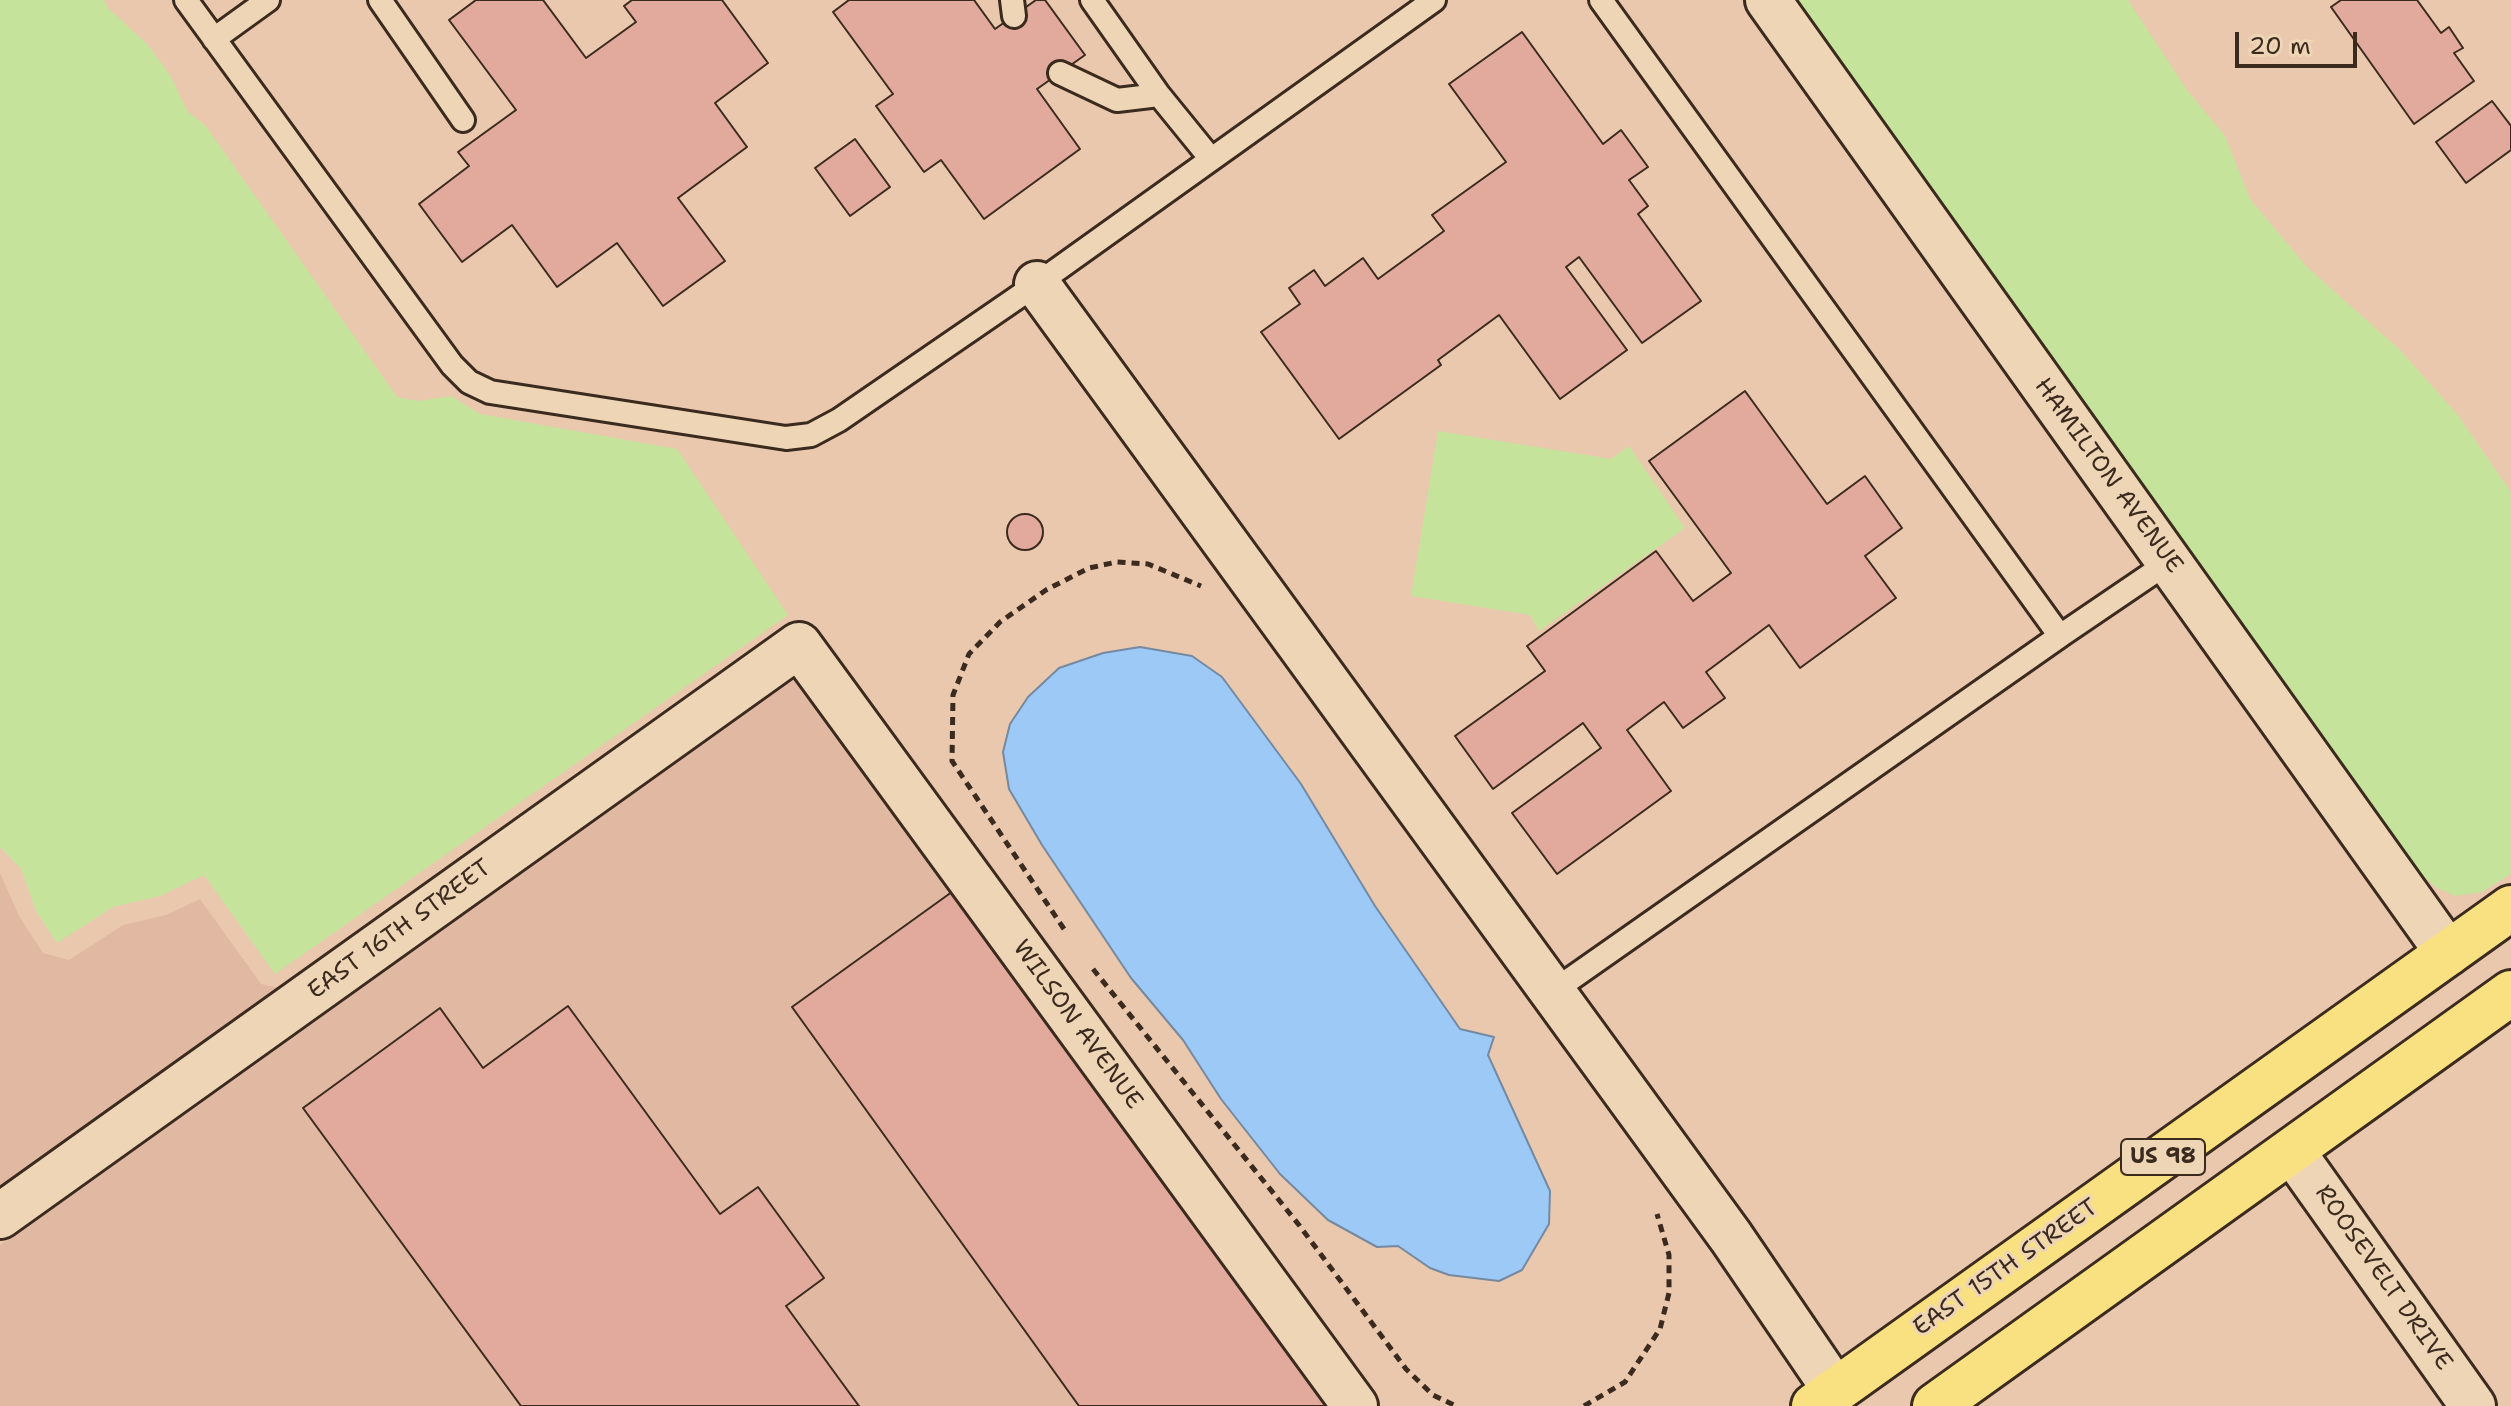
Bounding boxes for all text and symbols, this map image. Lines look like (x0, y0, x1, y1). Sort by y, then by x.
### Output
scale bar (2239, 16, 2361, 66)
text: 20 m (2249, 30, 2311, 62)
street label: HAMILTON AVENUE (2028, 373, 2188, 579)
street label: EAST 16TH STREET (303, 854, 497, 1006)
street label: WILSON AVENUE (1006, 935, 1148, 1115)
road number: US 98 (2121, 1139, 2205, 1175)
street label: ROOSEVELT DRIVE (2308, 1180, 2458, 1376)
street label: EAST 15TH STREET (1908, 1193, 2104, 1343)

